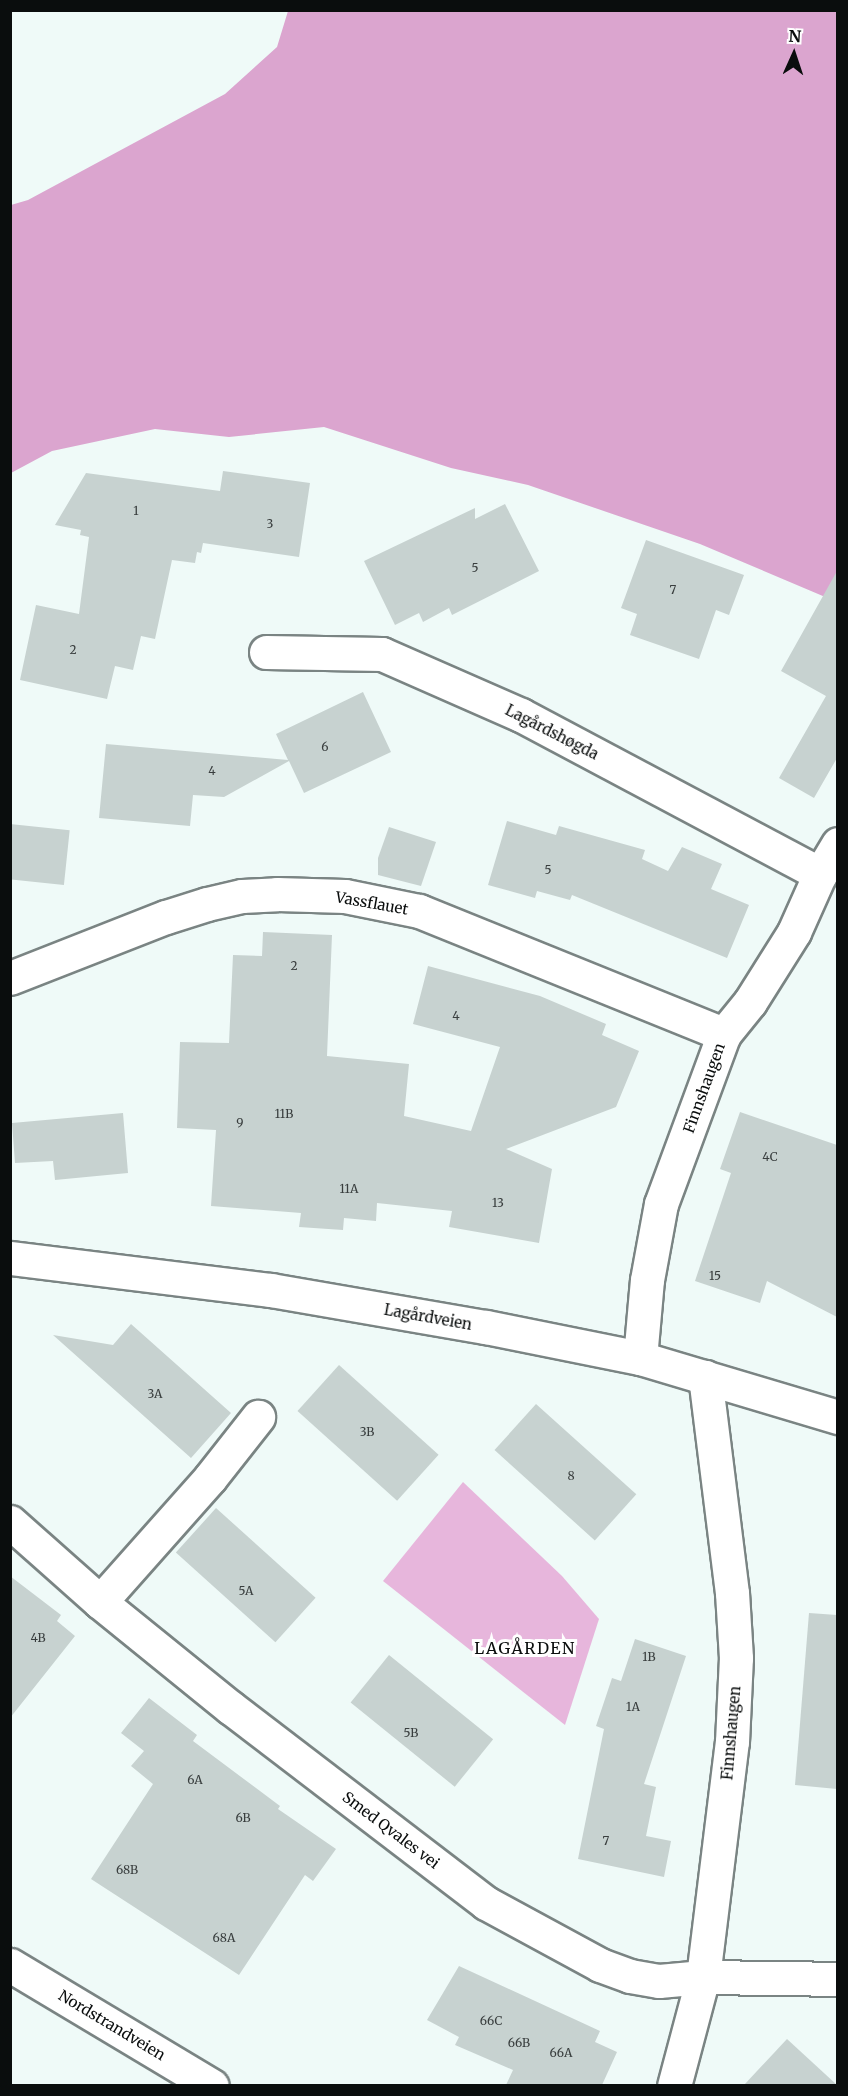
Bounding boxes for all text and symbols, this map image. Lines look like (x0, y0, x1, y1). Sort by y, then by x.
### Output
north arrow (764, 24, 824, 84)
text: N (788, 26, 802, 46)
house number: 1 (133, 504, 139, 518)
house number: 3 (267, 517, 273, 531)
house number: 5 (471, 561, 479, 575)
house number: 7 (670, 583, 676, 597)
house number: 2 (69, 643, 77, 657)
street label: Lagårdshøgda (502, 701, 602, 763)
house number: 6 (321, 740, 329, 754)
house number: 4 (208, 764, 216, 778)
house number: 5 (544, 863, 552, 877)
street label: Vassflauet (334, 888, 410, 918)
house number: 2 (290, 959, 298, 973)
house number: 4 (452, 1009, 460, 1023)
street label: Finnshaugen (679, 1041, 729, 1135)
house number: 11B (275, 1107, 293, 1121)
house number: 9 (236, 1116, 244, 1130)
house number: 4C (762, 1150, 778, 1164)
house number: 11A (339, 1182, 359, 1196)
house number: 13 (492, 1196, 504, 1210)
house number: 15 (709, 1269, 721, 1283)
street label: Lagårdveien (383, 1300, 473, 1334)
house number: 3A (147, 1387, 163, 1401)
house number: 3B (360, 1425, 374, 1439)
house number: 8 (567, 1469, 575, 1483)
house number: 5A (238, 1584, 254, 1598)
house number: 4B (30, 1631, 46, 1645)
district label: LAGÅRDEN (474, 1638, 576, 1658)
house number: 1B (642, 1650, 656, 1664)
street label: Finnshaugen (718, 1685, 744, 1781)
house number: 1A (626, 1700, 640, 1714)
house number: 5B (404, 1726, 418, 1740)
house number: 6A (187, 1773, 203, 1787)
street label: Smed Qvales vei (339, 1788, 443, 1872)
house number: 6B (235, 1811, 251, 1825)
house number: 7 (603, 1834, 609, 1848)
house number: 68B (116, 1863, 138, 1877)
house number: 68A (213, 1931, 235, 1945)
street label: Nordstrandveien (55, 1986, 169, 2064)
house number: 66C (480, 2014, 502, 2028)
house number: 66B (508, 2036, 530, 2050)
house number: 66A (550, 2046, 572, 2060)

